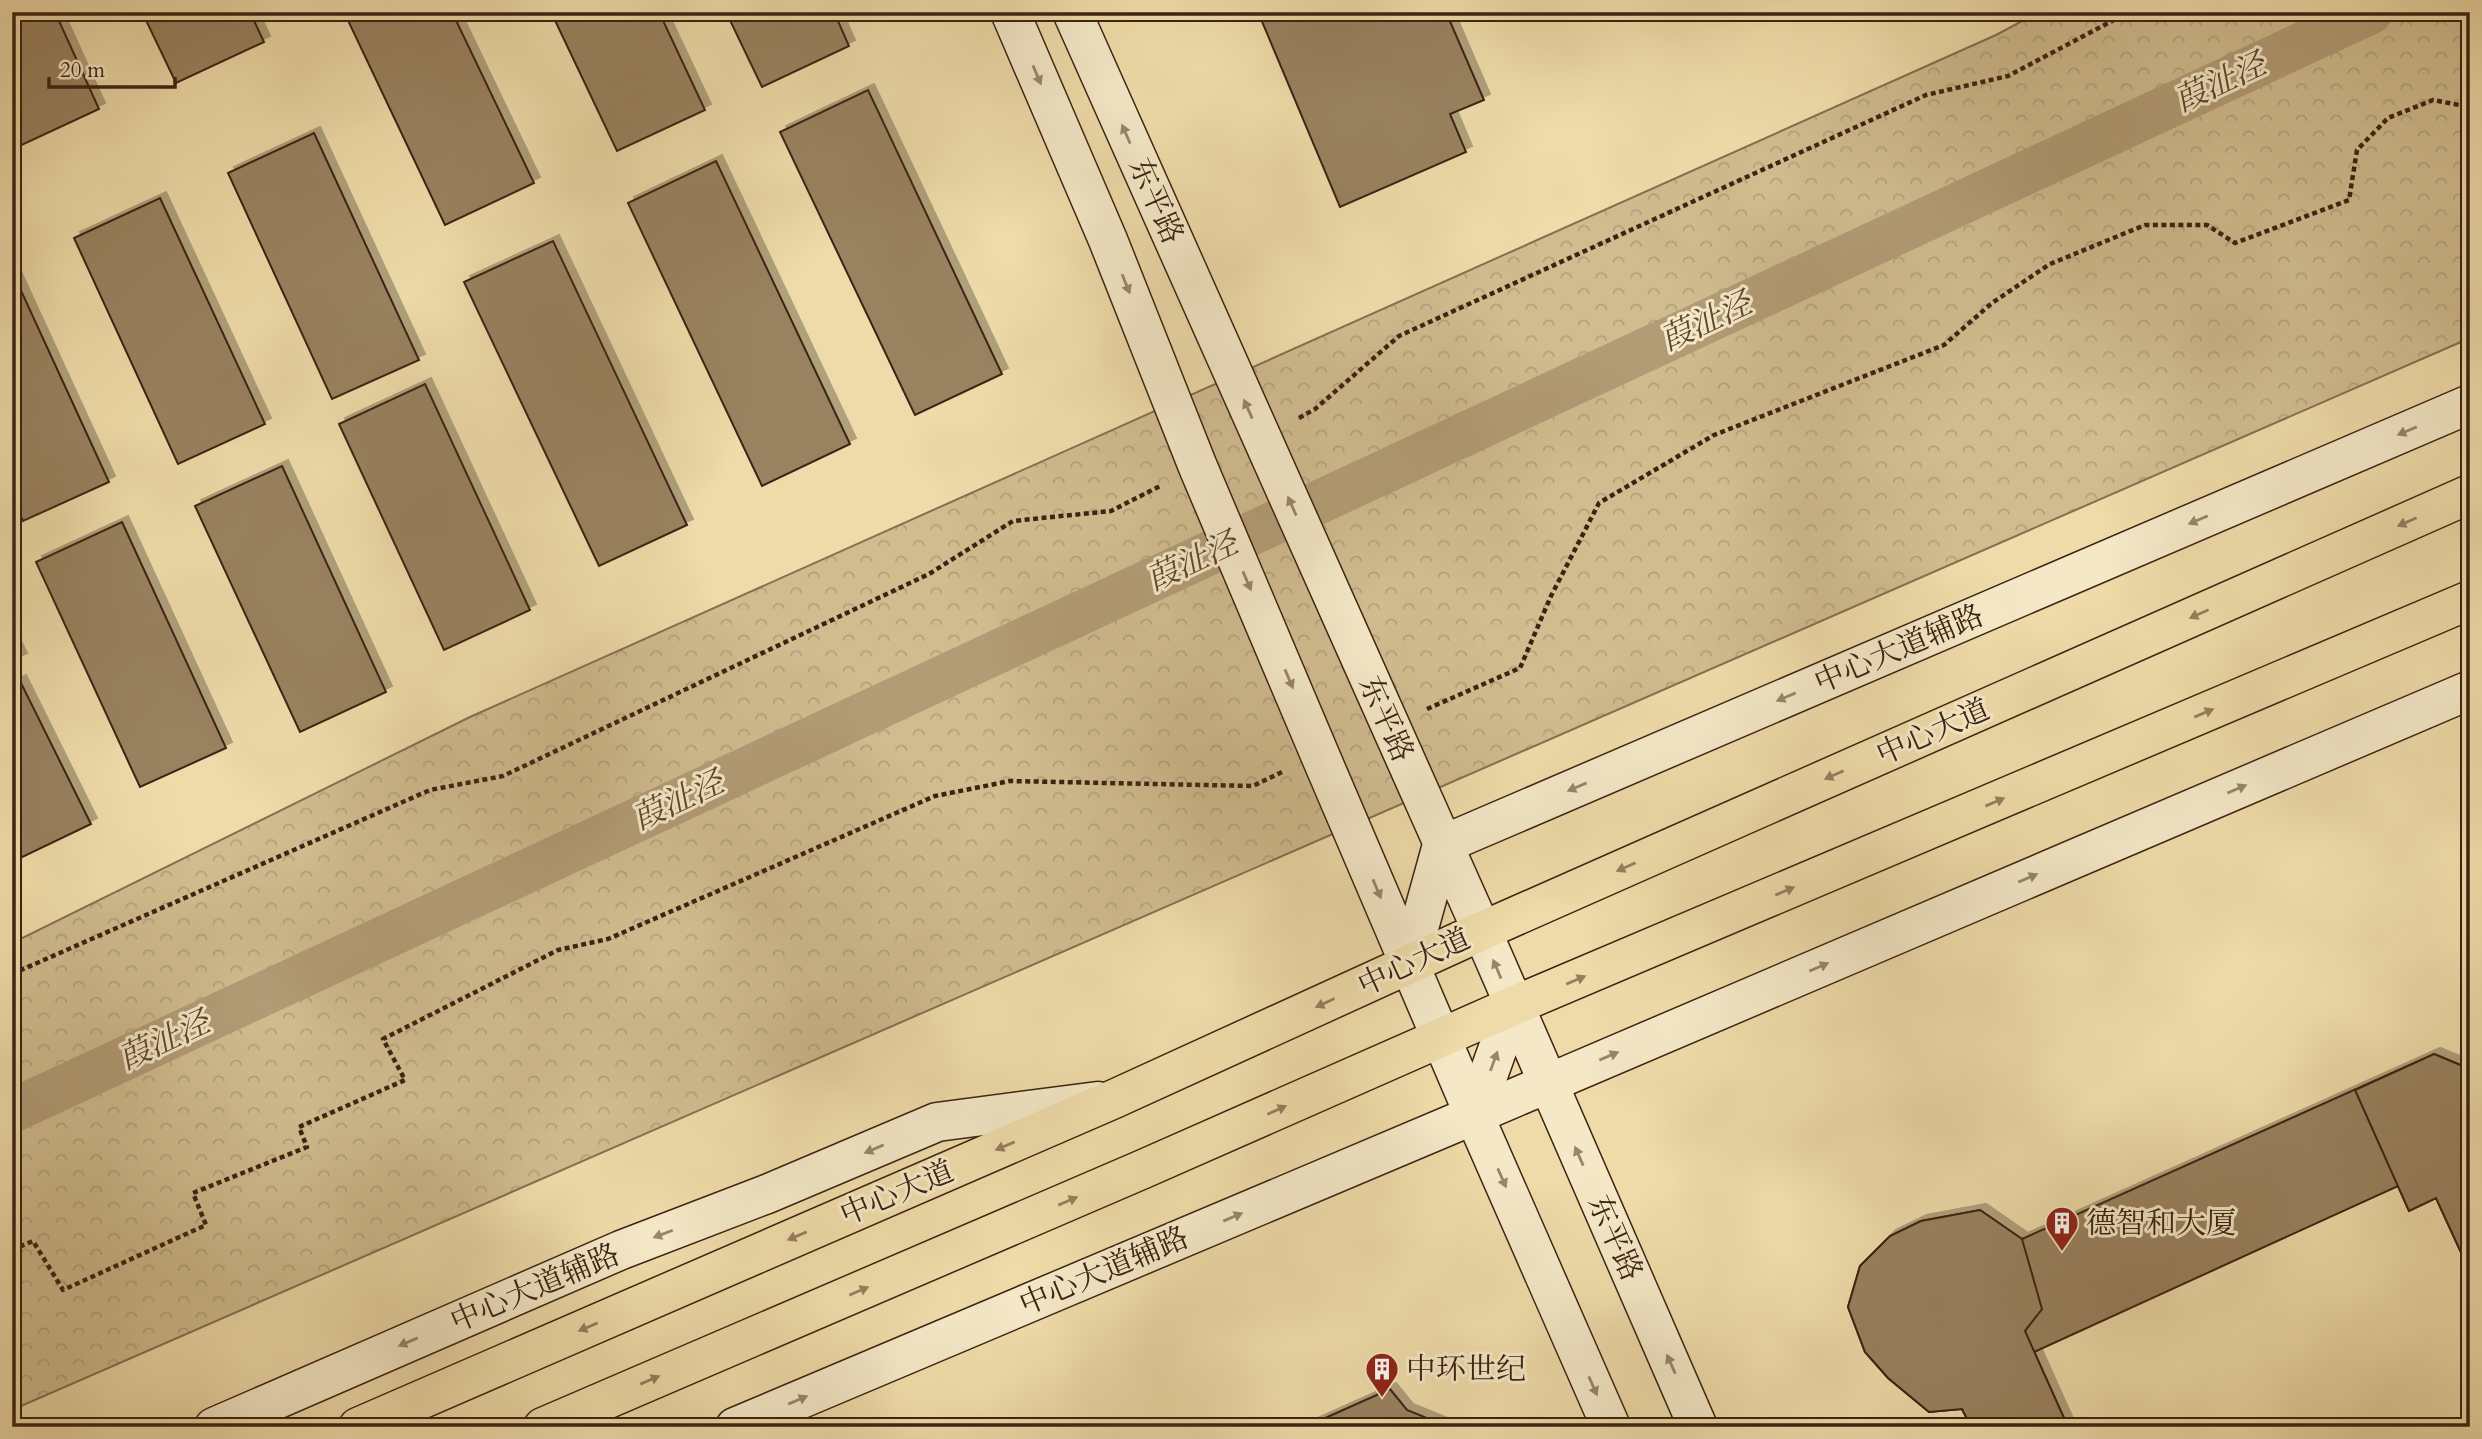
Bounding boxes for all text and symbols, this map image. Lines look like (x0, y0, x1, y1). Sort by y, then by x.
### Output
water label: 葭沚泾 (2167, 42, 2275, 123)
scale bar (49, 46, 175, 90)
text: 20 m (60, 56, 105, 85)
one-way arrow (1031, 65, 1043, 85)
one-way arrow (1120, 124, 1132, 144)
street label: 东平路 (1119, 152, 1193, 250)
one-way arrow (1121, 274, 1132, 295)
water label: 葭沚泾 (1653, 281, 1761, 362)
one-way arrow (1242, 399, 1254, 419)
one-way arrow (2396, 425, 2417, 436)
one-way arrow (1286, 496, 1298, 516)
one-way arrow (2188, 514, 2208, 526)
one-way arrow (2397, 517, 2418, 528)
water label: 葭沚泾 (1139, 521, 1247, 602)
one-way arrow (1242, 570, 1253, 591)
street label: 中心大道辅路 (1808, 595, 1990, 703)
one-way arrow (2189, 608, 2209, 620)
one-way arrow (1283, 669, 1294, 690)
street label: 东平路 (1349, 670, 1423, 768)
street label: 中心大道 (1870, 689, 1996, 775)
one-way arrow (1776, 692, 1797, 703)
one-way arrow (2194, 707, 2215, 718)
water label: 葭沚泾 (625, 760, 733, 841)
one-way arrow (1824, 769, 1844, 781)
one-way arrow (1567, 782, 1588, 793)
one-way arrow (2227, 783, 2248, 794)
one-way arrow (1985, 796, 2005, 808)
one-way arrow (1616, 861, 1636, 873)
one-way arrow (2018, 872, 2038, 884)
one-way arrow (1372, 878, 1383, 899)
one-way arrow (1775, 885, 1796, 896)
street label: 中心大道 (1351, 918, 1477, 1006)
one-way arrow (1492, 958, 1503, 979)
one-way arrow (1808, 961, 1829, 972)
one-way arrow (1566, 974, 1587, 985)
one-way arrow (1315, 997, 1335, 1008)
water label: 葭沚泾 (111, 1000, 219, 1081)
one-way arrow (1489, 1050, 1500, 1071)
one-way arrow (1599, 1050, 1620, 1061)
one-way arrow (1267, 1104, 1287, 1116)
one-way arrow (995, 1141, 1016, 1152)
one-way arrow (863, 1144, 884, 1155)
one-way arrow (1573, 1146, 1585, 1166)
street label: 中心大道 (834, 1151, 960, 1235)
one-way arrow (1497, 1167, 1508, 1188)
street label: 东平路 (1578, 1189, 1652, 1287)
one-way arrow (1058, 1195, 1079, 1206)
place label: 德智和大厦 (2086, 1203, 2236, 1244)
building icon: 德智和大厦 (2043, 1204, 2081, 1253)
one-way arrow (1223, 1211, 1244, 1222)
street label: 中心大道辅路 (1013, 1217, 1195, 1325)
one-way arrow (652, 1229, 673, 1240)
one-way arrow (786, 1231, 807, 1242)
street label: 中心大道辅路 (444, 1234, 626, 1342)
one-way arrow (849, 1285, 870, 1296)
one-way arrow (578, 1321, 598, 1333)
one-way arrow (398, 1337, 419, 1348)
place label: 中环世纪 (1406, 1349, 1526, 1390)
building icon: 中环世纪 (1363, 1350, 1401, 1399)
one-way arrow (1665, 1354, 1676, 1375)
one-way arrow (640, 1375, 661, 1386)
one-way arrow (1587, 1376, 1599, 1396)
one-way arrow (787, 1394, 808, 1405)

